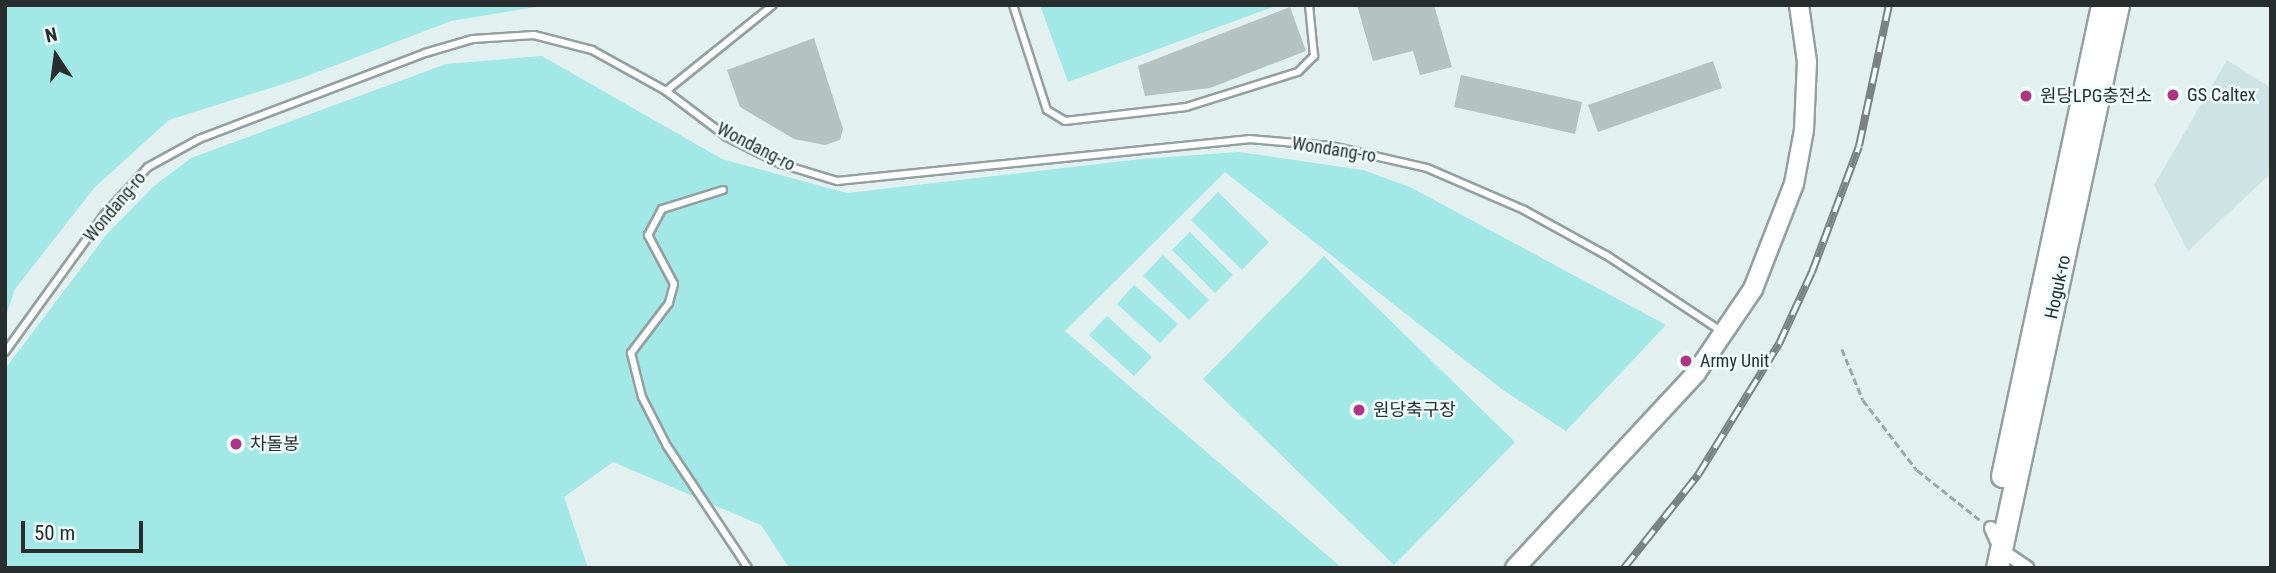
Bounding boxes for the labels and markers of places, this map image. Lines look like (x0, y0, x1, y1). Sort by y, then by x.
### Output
place label: GS Caltex (2187, 84, 2256, 106)
place label: 원당LPG충전소 (2040, 85, 2152, 107)
marker: GS Caltex (2165, 87, 2181, 103)
marker: 원당LPG충전소 (2018, 88, 2034, 104)
place label: Army Unit (1700, 350, 1769, 372)
marker: Army Unit (1678, 353, 1694, 369)
place label: 원당축구장 (1373, 399, 1456, 421)
marker: 원당축구장 (1351, 402, 1367, 418)
place label: 차돌봉 (250, 433, 300, 455)
marker: 차돌봉 (228, 436, 244, 452)

